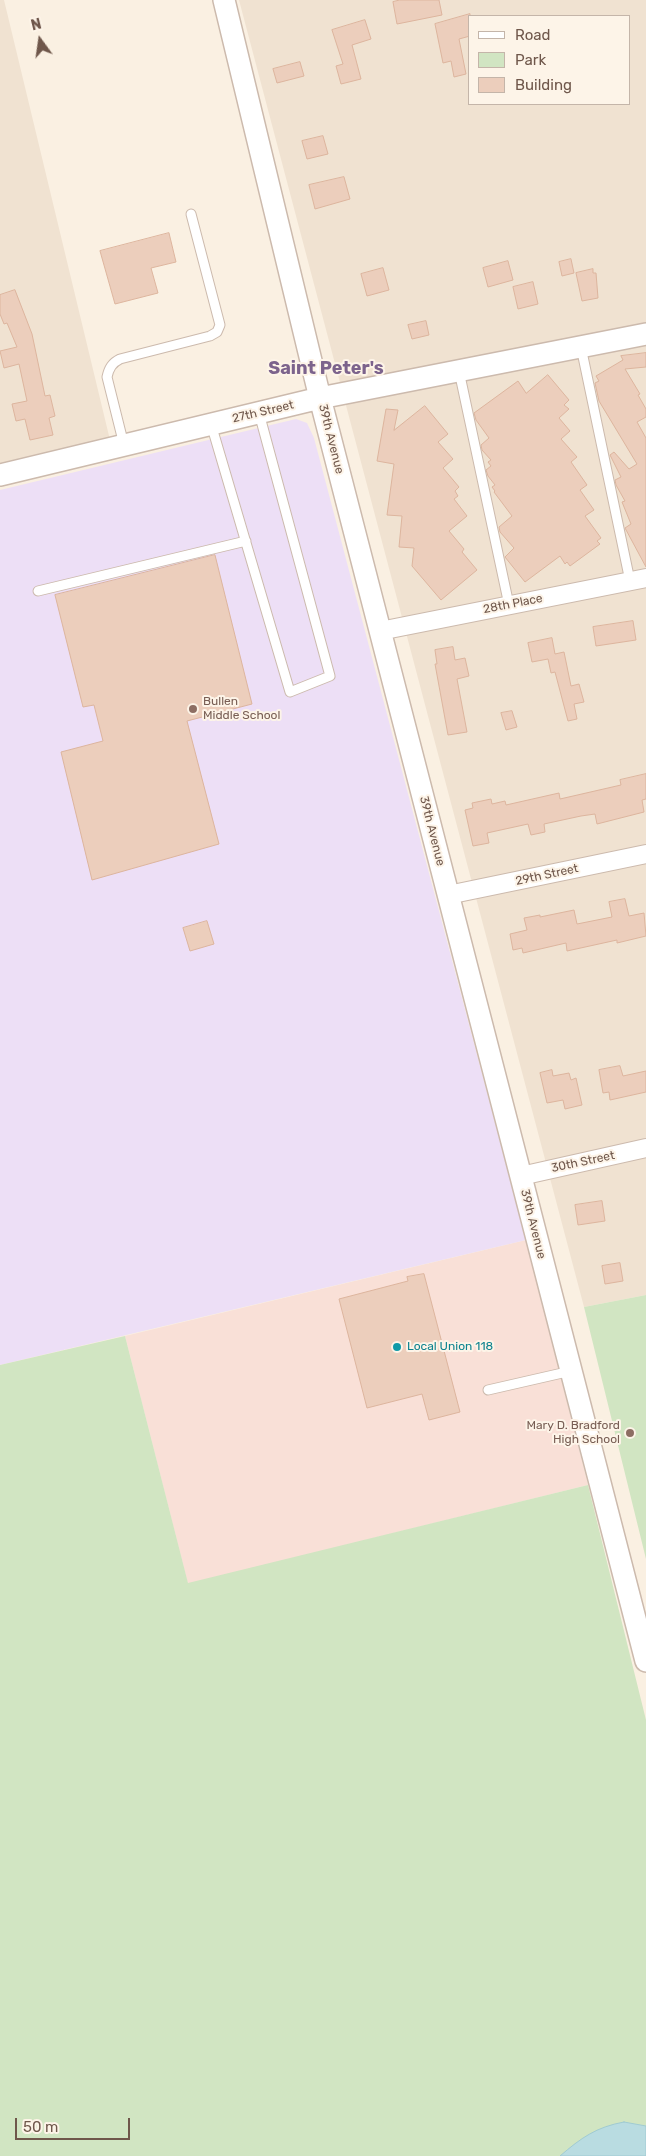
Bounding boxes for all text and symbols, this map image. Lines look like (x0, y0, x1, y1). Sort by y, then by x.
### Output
north arrow (15, 15, 65, 65)
text: N (29, 15, 43, 34)
legend (468, 15, 631, 105)
text: Road (515, 26, 551, 44)
text: Park (515, 51, 546, 69)
text: Building (515, 76, 572, 94)
district label: Saint Peter's (268, 358, 384, 380)
street label: 27th Street (231, 398, 295, 426)
street label: 39th Avenue (315, 403, 347, 475)
street label: 28th Place (482, 591, 544, 617)
place label: Bullen Middle School (203, 695, 280, 723)
marker: Bullen Middle School (187, 703, 199, 715)
street label: 39th Avenue (416, 795, 448, 867)
street label: 29th Street (514, 861, 580, 889)
street label: 30th Street (550, 1148, 616, 1176)
street label: 39th Avenue (517, 1188, 549, 1260)
place label: Local Union 118 (407, 1340, 493, 1354)
marker: Local Union 118 (391, 1341, 403, 1353)
place label: Mary D. Bradford High School (526, 1419, 620, 1447)
marker: Mary D. Bradford High School (624, 1427, 636, 1439)
scale bar (18, 2108, 132, 2140)
text: 50 m (23, 2118, 58, 2136)

